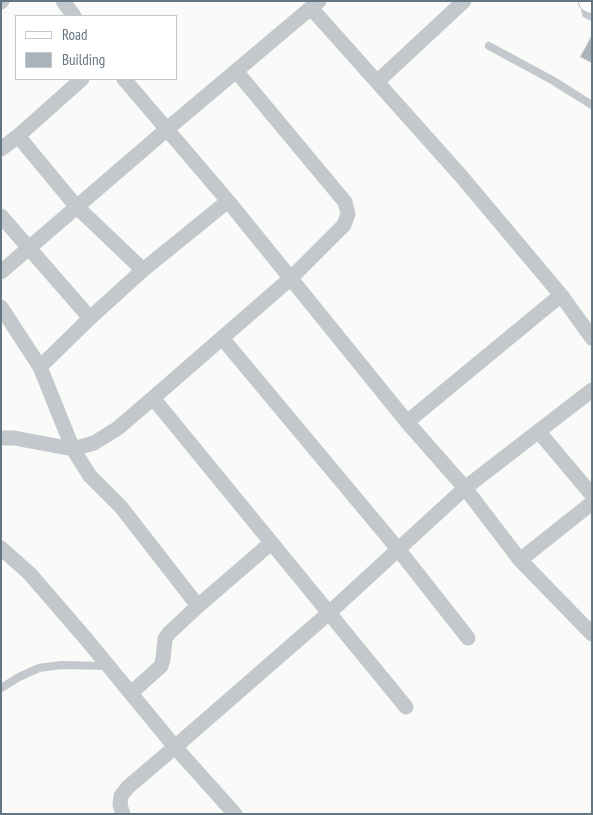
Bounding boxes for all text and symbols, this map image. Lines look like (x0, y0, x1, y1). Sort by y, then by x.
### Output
legend (15, 15, 178, 80)
text: Road (62, 25, 88, 44)
text: Building (62, 50, 105, 69)

